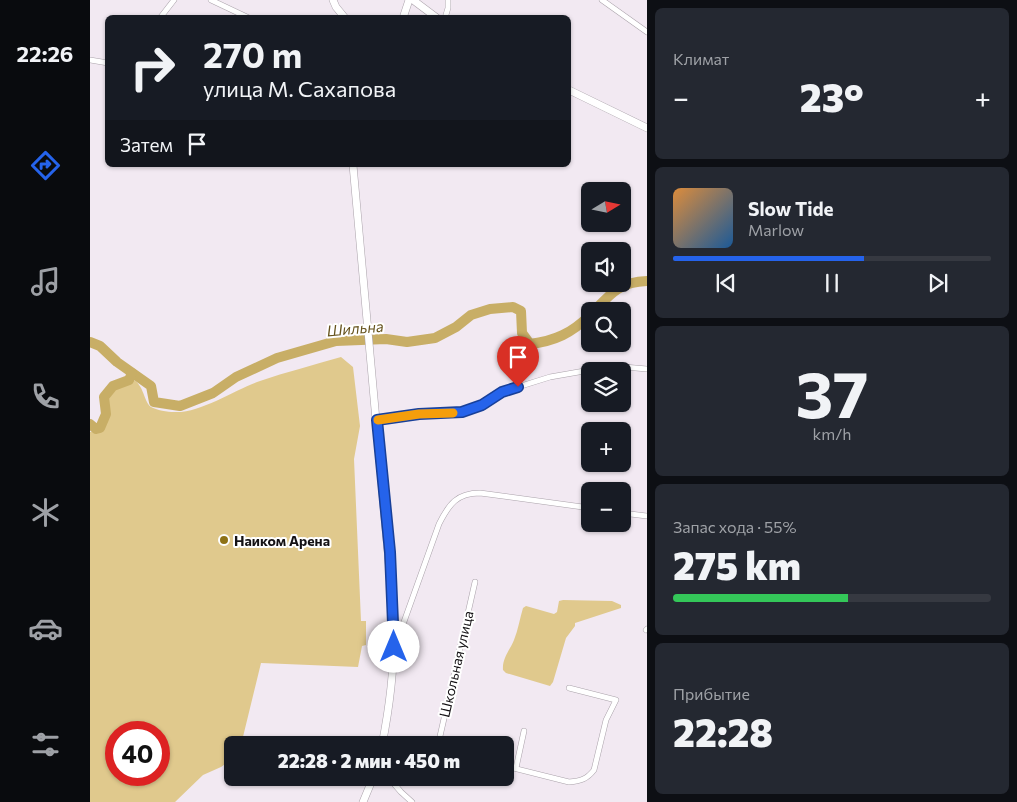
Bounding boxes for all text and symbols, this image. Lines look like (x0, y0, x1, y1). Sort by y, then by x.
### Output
text: 270 m (203, 32, 302, 75)
icon: right (120, 35, 185, 100)
text: 22:26 (17, 40, 73, 67)
text: Климат (673, 49, 729, 68)
text: 23° (800, 73, 864, 120)
text: улица М. Сахапова (203, 75, 396, 102)
text: − (673, 80, 689, 114)
text: + (975, 80, 991, 114)
icon: arrive (183, 130, 211, 158)
text: Затем (120, 133, 173, 156)
icon: directions (28, 148, 63, 183)
north arrow (581, 182, 631, 232)
map controls (581, 182, 631, 532)
text: Slow Tide (748, 197, 834, 220)
text: Marlow (748, 220, 804, 239)
button: sound (581, 242, 631, 292)
icon: music (28, 264, 63, 299)
icon: previous (712, 269, 740, 297)
icon: pause (818, 269, 846, 297)
icon: next (924, 269, 952, 297)
button: search (581, 302, 631, 352)
water label: Шильна (326, 317, 384, 339)
pin (497, 336, 539, 387)
icon: arrive (504, 343, 532, 371)
text: 37 (796, 352, 868, 431)
button: layers (581, 362, 631, 412)
icon: phone (28, 379, 63, 414)
button: + (581, 422, 631, 472)
text: km/h (813, 424, 851, 443)
button: − (581, 482, 631, 532)
icon: climate (28, 495, 63, 530)
text: Запас хода · 55% (673, 517, 796, 536)
place label: Наиком Арена (234, 532, 330, 549)
marker: Наиком Арена (218, 534, 230, 546)
text: 275 km (673, 541, 801, 588)
street label: Школьная улица (435, 609, 477, 719)
icon: car (28, 611, 63, 646)
position arrow (367, 620, 419, 672)
text: Прибытие (673, 684, 750, 703)
text: 22:28 (673, 708, 773, 755)
speed limit sign: 40 (105, 721, 170, 786)
icon: filters (28, 727, 63, 762)
text: 22:28 · 2 мин · 450 m (278, 749, 460, 772)

